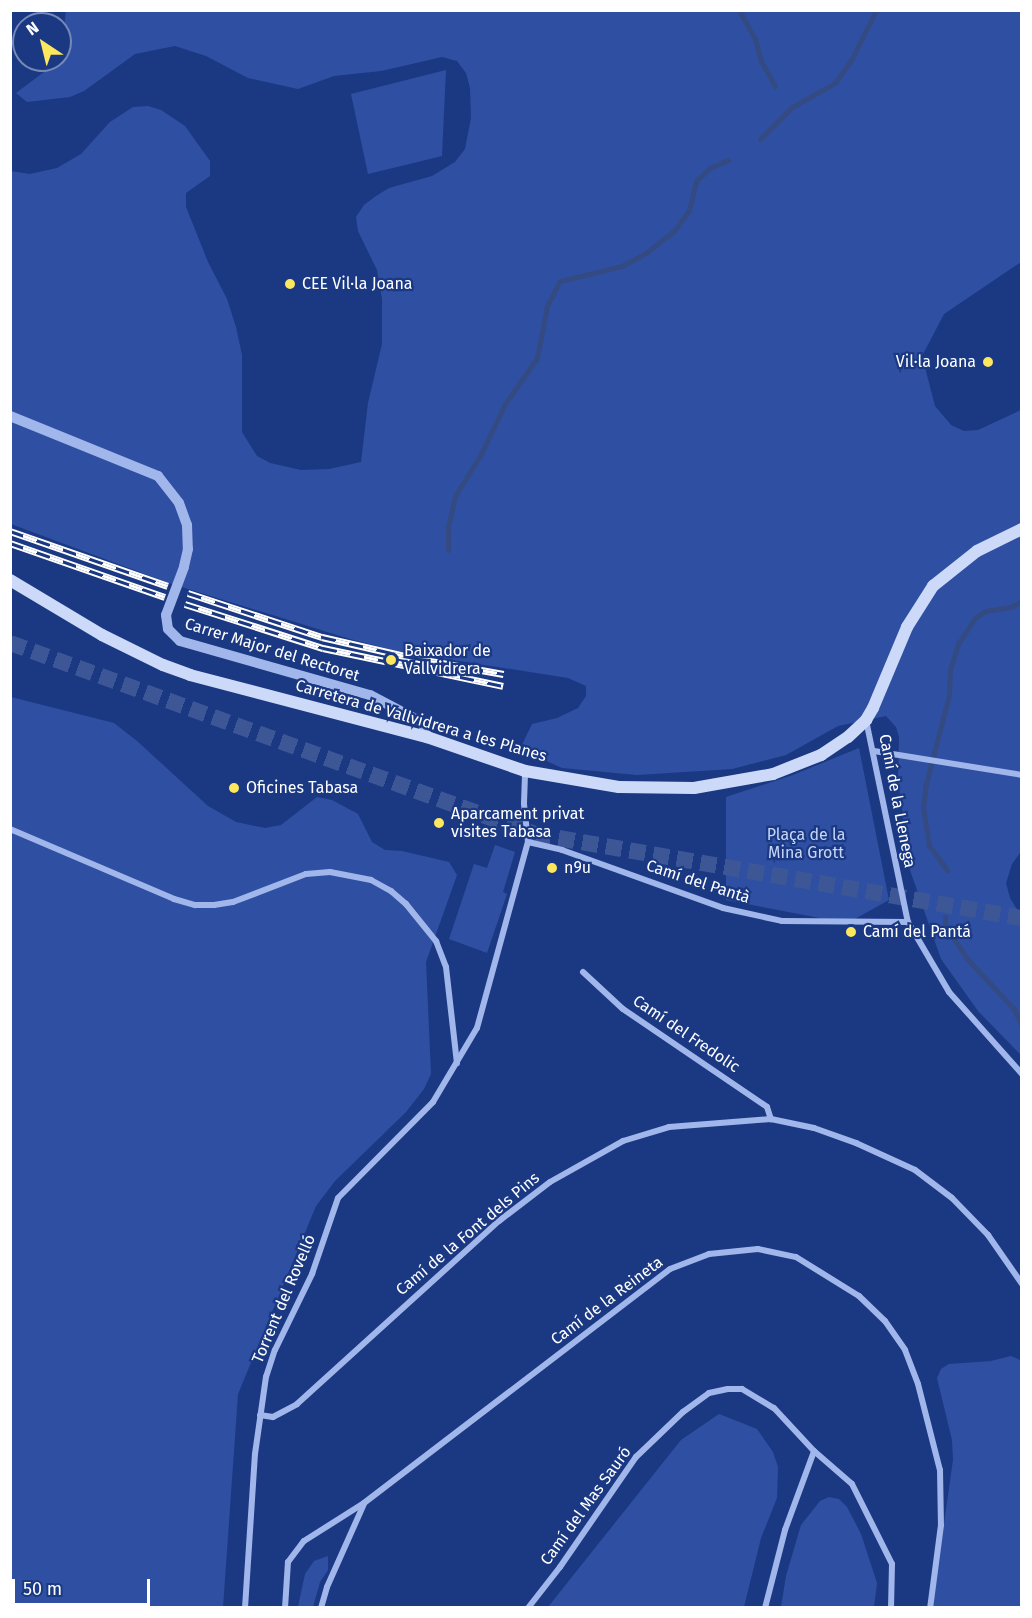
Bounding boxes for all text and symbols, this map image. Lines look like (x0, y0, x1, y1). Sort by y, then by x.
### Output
north arrow (12, 12, 72, 72)
text: N (23, 18, 42, 39)
place label: CEE Vil·la Joana (302, 274, 412, 294)
marker: CEE Vil·la Joana (283, 277, 297, 291)
place label: Vil·la Joana (896, 352, 976, 372)
marker: Vil·la Joana (981, 355, 995, 369)
street label: Carrer Major del Rectoret (182, 614, 362, 686)
place label: Baixador de Vallvidrera (404, 641, 491, 679)
marker: Baixador de Vallvidrera (382, 651, 400, 669)
street label: Carretera de Vallvidrera a les Planes (293, 676, 549, 766)
street label: Camí de la Llenega (875, 732, 919, 870)
place label: Oficines Tabasa (246, 778, 358, 798)
marker: Oficines Tabasa (227, 781, 241, 795)
place label: Aparcament privat visites Tabasa (451, 804, 584, 842)
marker: Aparcament privat visites Tabasa (432, 816, 446, 830)
park label: Plaça de la Mina Grott (767, 825, 845, 863)
street label: Camí del Pantà (644, 856, 752, 908)
place label: n9u (564, 858, 591, 878)
marker: n9u (545, 861, 559, 875)
place label: Camí del Pantá (863, 922, 971, 942)
marker: Camí del Pantá (844, 925, 858, 939)
street label: Camí del Fredolic (629, 991, 743, 1077)
street label: Camí de la Font dels Pins (392, 1168, 544, 1300)
street label: Torrent del Rovelló (248, 1232, 320, 1366)
street label: Camí de la Reineta (547, 1253, 667, 1349)
street label: Camí del Mas Sauró (537, 1443, 635, 1569)
scale bar (15, 1567, 153, 1605)
text: 50 m (23, 1578, 62, 1600)

